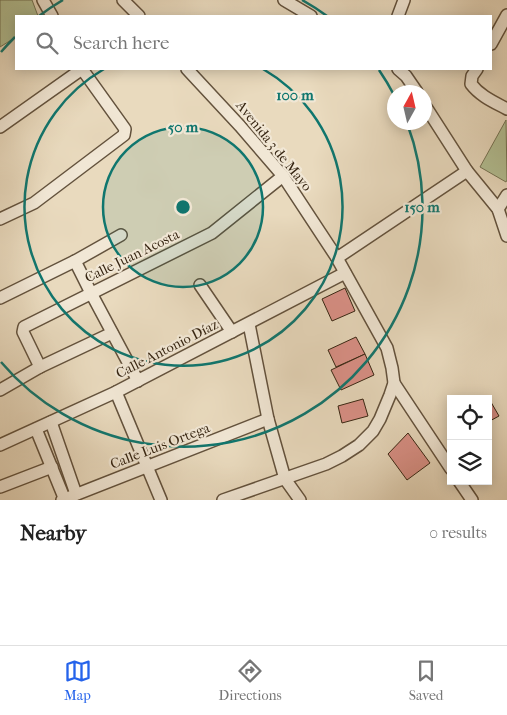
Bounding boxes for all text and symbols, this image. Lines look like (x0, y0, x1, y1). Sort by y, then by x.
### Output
search box (15, 15, 492, 70)
icon: search (33, 29, 61, 57)
text: Search here (73, 32, 169, 54)
north arrow (387, 85, 432, 130)
text: 100 m (276, 86, 314, 104)
street label: Avenida 3 de Mayo (232, 97, 316, 195)
text: 50 m (168, 118, 199, 136)
centre of rings (174, 198, 192, 216)
text: 150 m (404, 198, 440, 216)
street label: Calle Juan Acosta (82, 226, 182, 286)
street label: Calle Antonio Díaz (113, 316, 221, 382)
map controls (447, 395, 492, 485)
button: locate (447, 395, 492, 440)
street label: Calle Luis Ortega (108, 419, 213, 473)
button: layers (447, 440, 492, 485)
text: Nearby (20, 521, 86, 545)
text: 0 results (429, 523, 487, 542)
tab: Map (64, 657, 92, 704)
tab: Directions (219, 657, 282, 704)
tab: Saved (409, 657, 443, 704)

